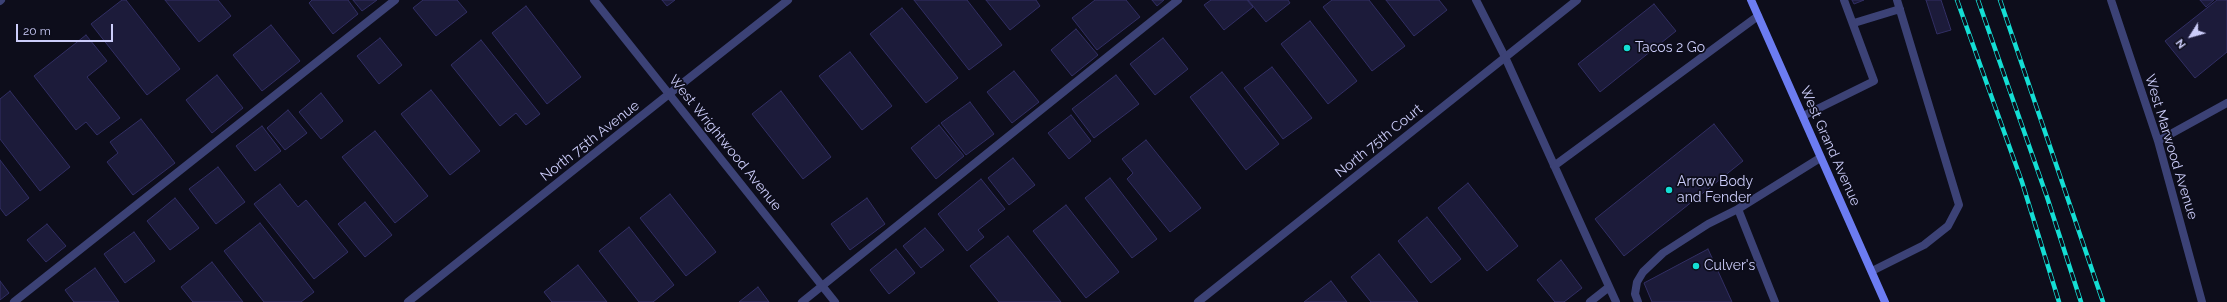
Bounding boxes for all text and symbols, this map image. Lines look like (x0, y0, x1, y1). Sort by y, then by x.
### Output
scale bar (18, 16, 115, 42)
north arrow (2171, 16, 2211, 56)
text: 20 m (23, 24, 51, 38)
text: N (2173, 36, 2189, 51)
place label: Tacos 2 Go (1635, 40, 1705, 56)
marker: Tacos 2 Go (1622, 43, 1632, 53)
street label: West Wrightwood Avenue (665, 72, 785, 214)
street label: West Marwood Avenue (2141, 72, 2201, 222)
street label: West Grand Avenue (1796, 84, 1864, 208)
street label: North 75th Avenue (537, 97, 643, 185)
street label: North 75th Court (1332, 101, 1426, 181)
place label: Arrow Body and Fender (1677, 174, 1753, 206)
marker: Arrow Body and Fender (1664, 185, 1674, 195)
place label: Culver's (1704, 258, 1755, 274)
marker: Culver's (1691, 261, 1701, 271)

